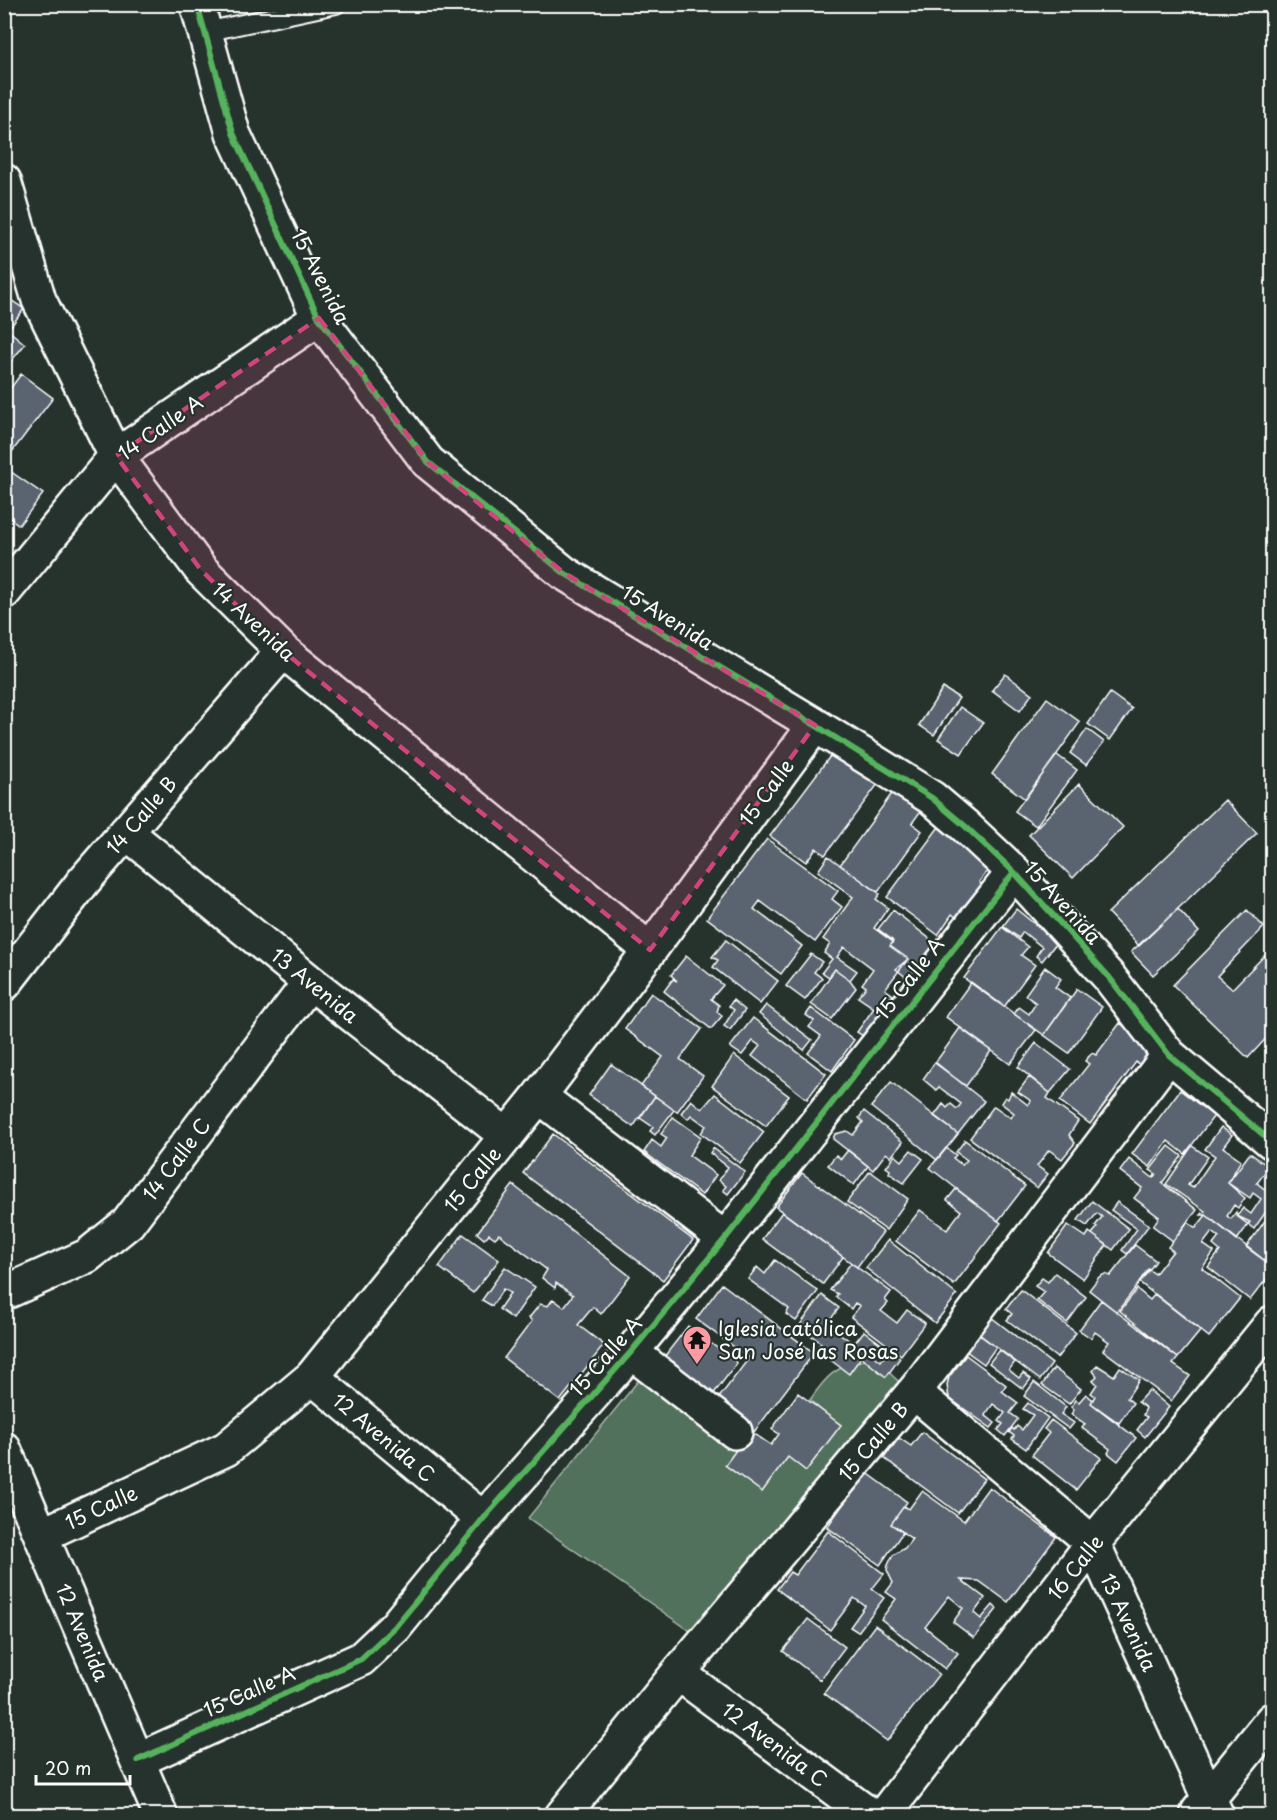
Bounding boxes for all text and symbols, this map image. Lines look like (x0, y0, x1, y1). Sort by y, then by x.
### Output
street label: 15 Avenida (284, 223, 358, 329)
street label: 14 Calle A (112, 387, 208, 467)
street label: 14 Avenida (205, 574, 303, 668)
street label: 15 Avenida (616, 577, 720, 657)
street label: 15 Calle (731, 752, 801, 832)
street label: 14 Calle B (99, 769, 183, 861)
street label: 15 Avenida (1017, 853, 1109, 951)
street label: 15 Calle A (867, 930, 951, 1026)
street label: 13 Avenida (265, 940, 366, 1030)
street label: 14 Calle C (135, 1111, 217, 1207)
street label: 15 Calle (436, 1140, 508, 1218)
street label: 15 Calle A (562, 1309, 648, 1403)
place label: Iglesia católica San José las Rosas (718, 1313, 898, 1366)
temple icon: Iglesia católica San José las Rosas (681, 1324, 713, 1366)
street label: 12 Avenida C (326, 1385, 442, 1489)
street label: 15 Calle B (831, 1395, 915, 1487)
street label: 15 Calle (60, 1477, 142, 1537)
street label: 16 Calle (1040, 1528, 1110, 1606)
street label: 13 Avenida (1093, 1568, 1165, 1676)
street label: 12 Avenida (49, 1578, 117, 1686)
street label: 15 Calle A (198, 1657, 300, 1725)
street label: 12 Avenida C (716, 1694, 834, 1794)
scale bar (36, 1748, 130, 1786)
text: 20 m (45, 1754, 91, 1781)

